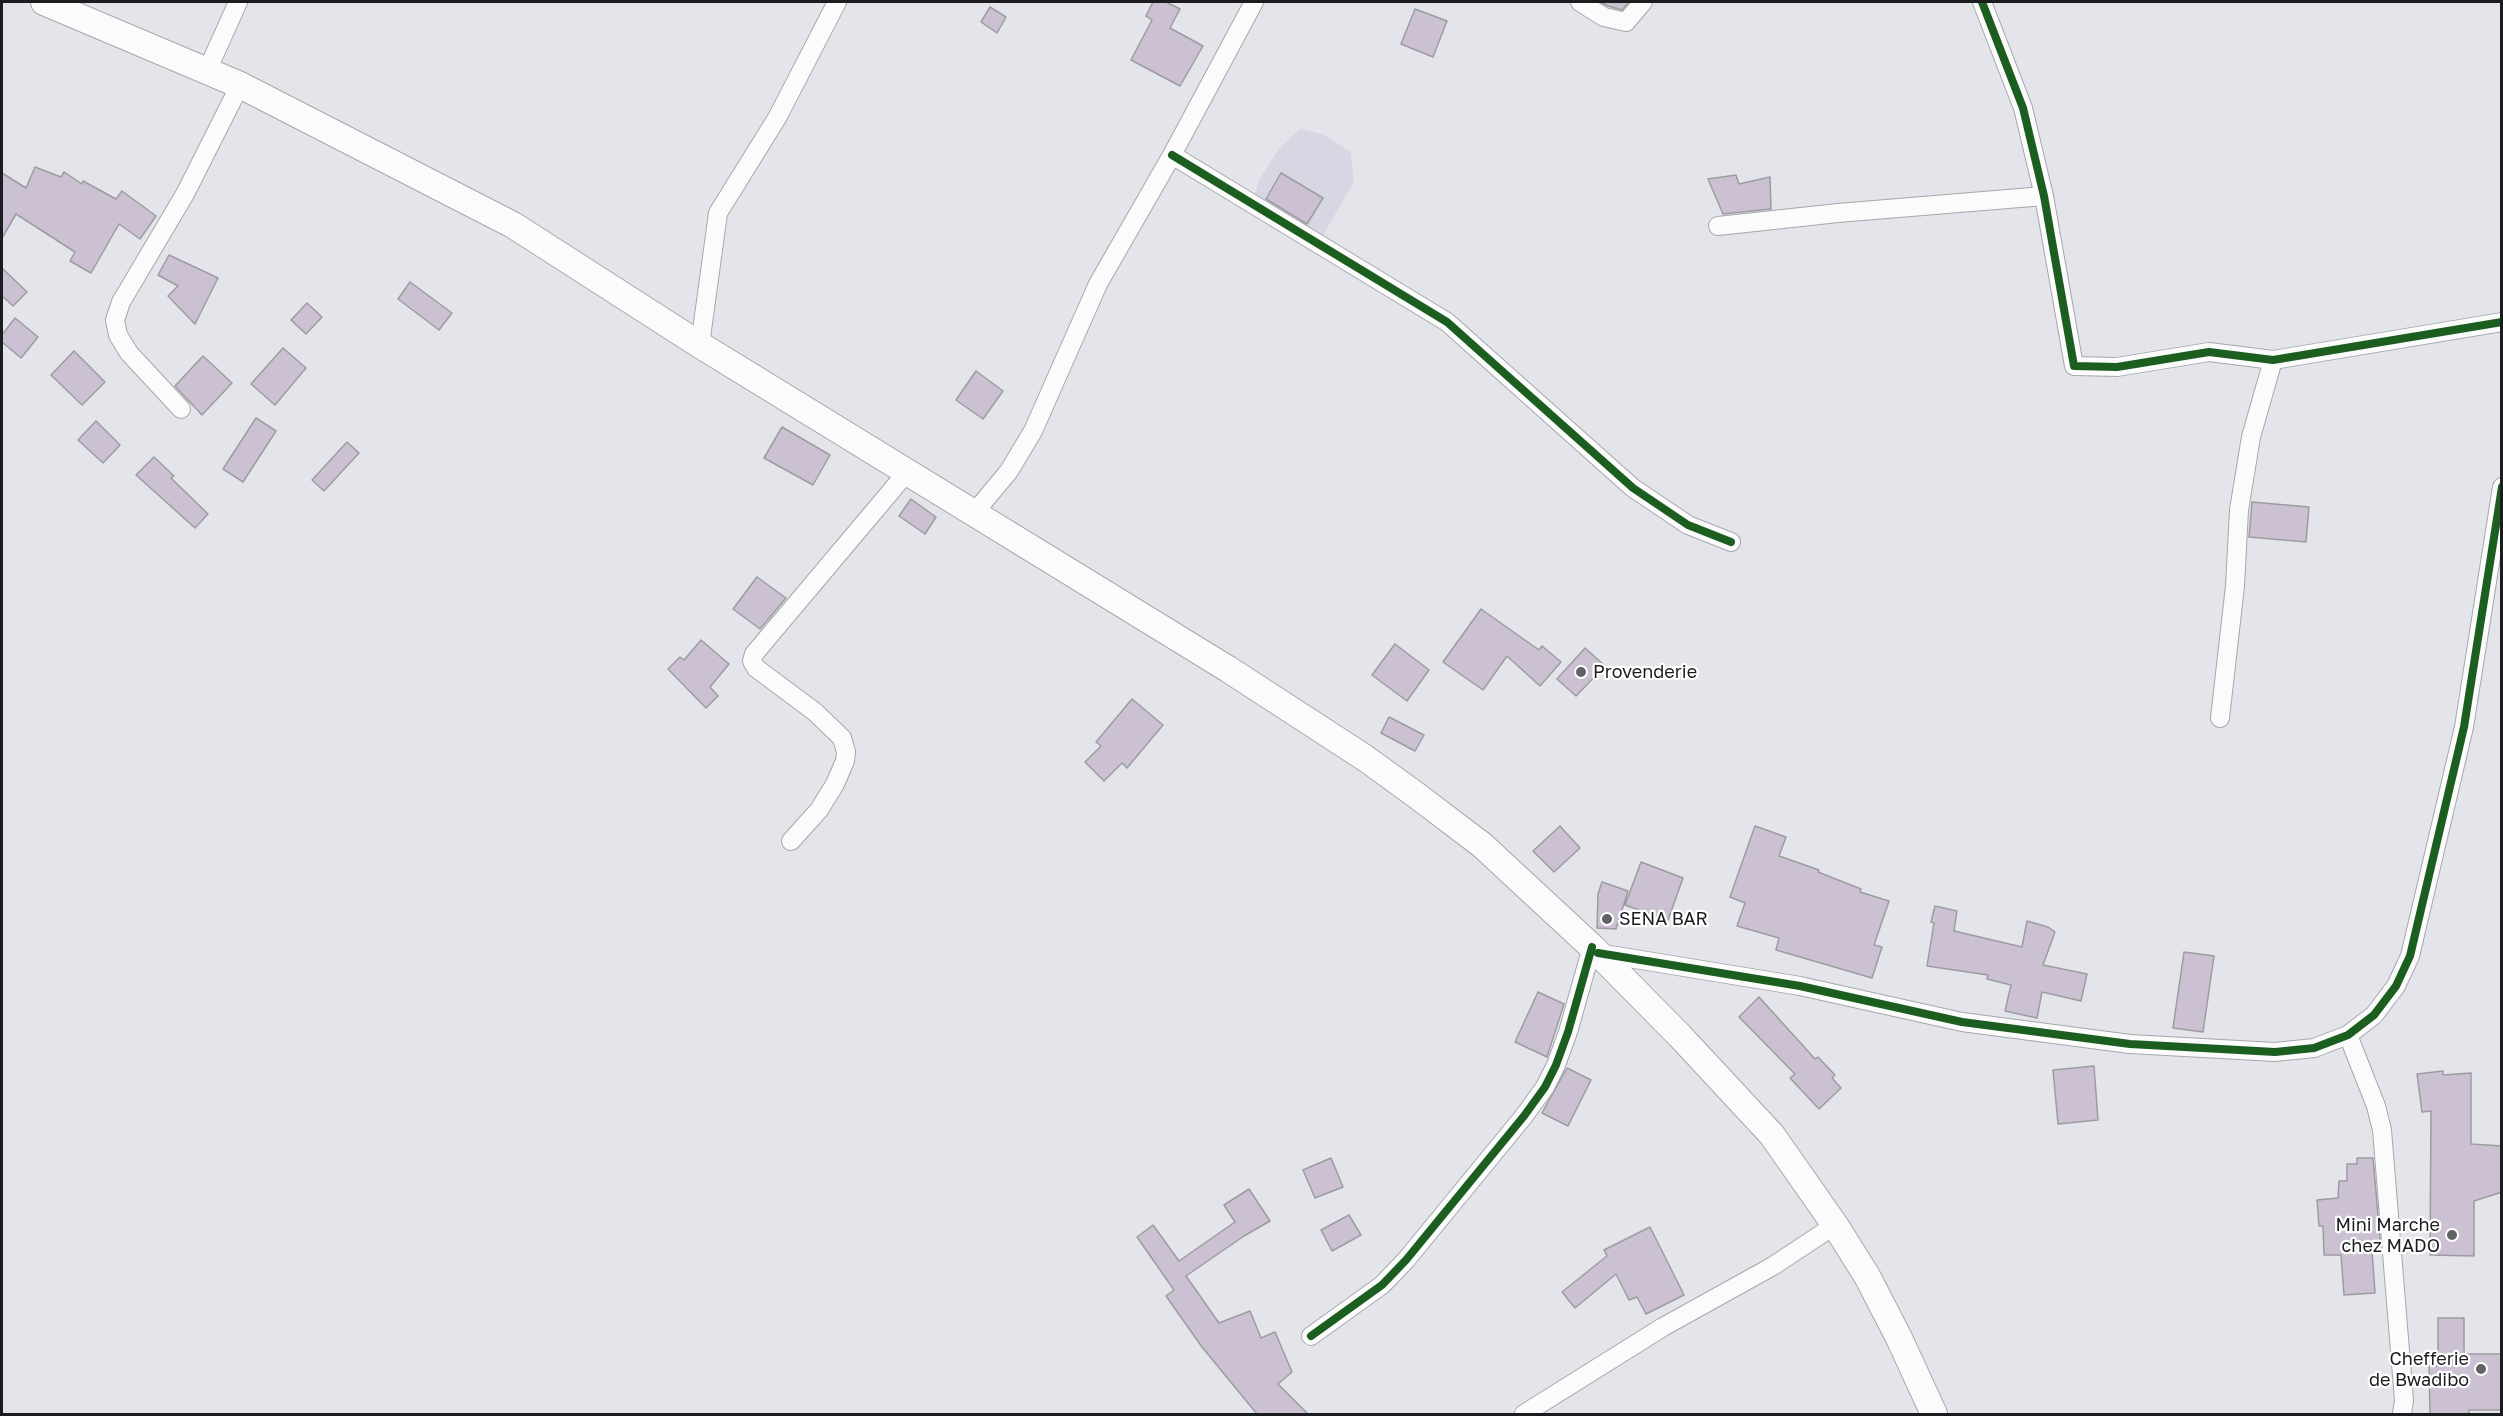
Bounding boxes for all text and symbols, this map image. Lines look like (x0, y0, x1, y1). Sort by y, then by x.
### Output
place label: Provenderie (1593, 661, 1697, 683)
marker: Provenderie (1574, 665, 1588, 679)
place label: SENA BAR (1619, 908, 1708, 930)
marker: SENA BAR (1600, 912, 1614, 926)
place label: Mini Marche chez MADO (2335, 1214, 2440, 1256)
marker: Mini Marche chez MADO (2445, 1228, 2459, 1242)
place label: Chefferie de Bwadibo (2369, 1348, 2469, 1390)
marker: Chefferie de Bwadibo (2474, 1362, 2488, 1376)

